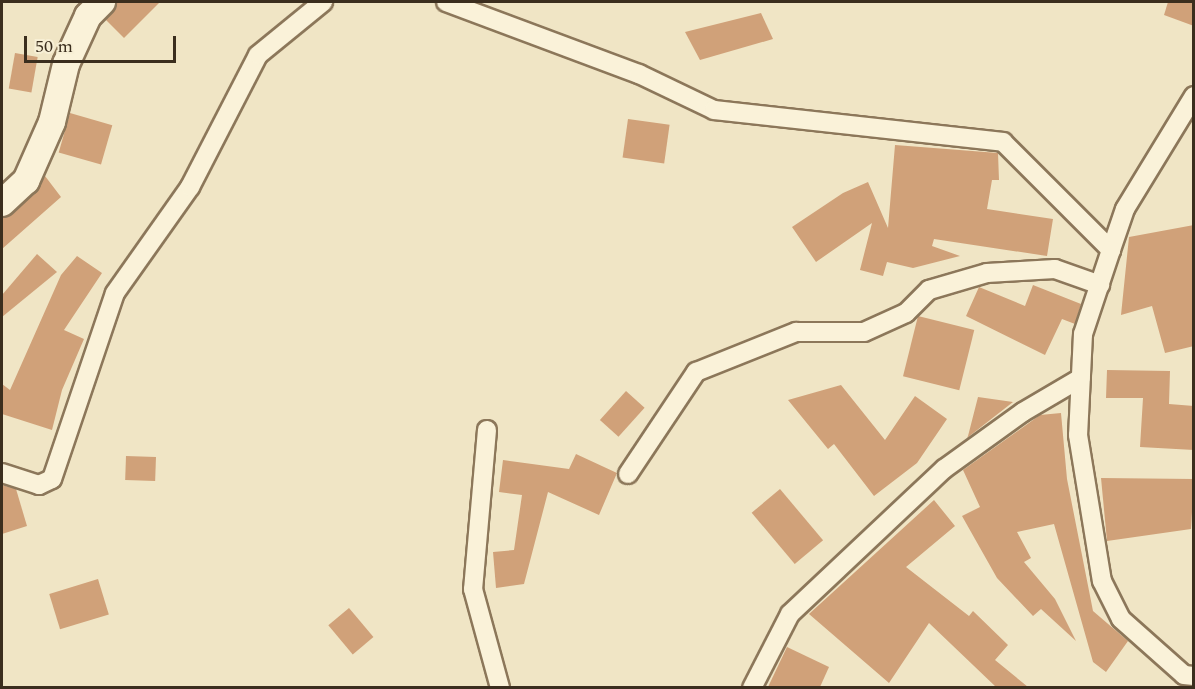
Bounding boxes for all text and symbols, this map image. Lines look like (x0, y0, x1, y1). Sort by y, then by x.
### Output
scale bar (27, 24, 178, 62)
text: 50 m (35, 33, 73, 60)

